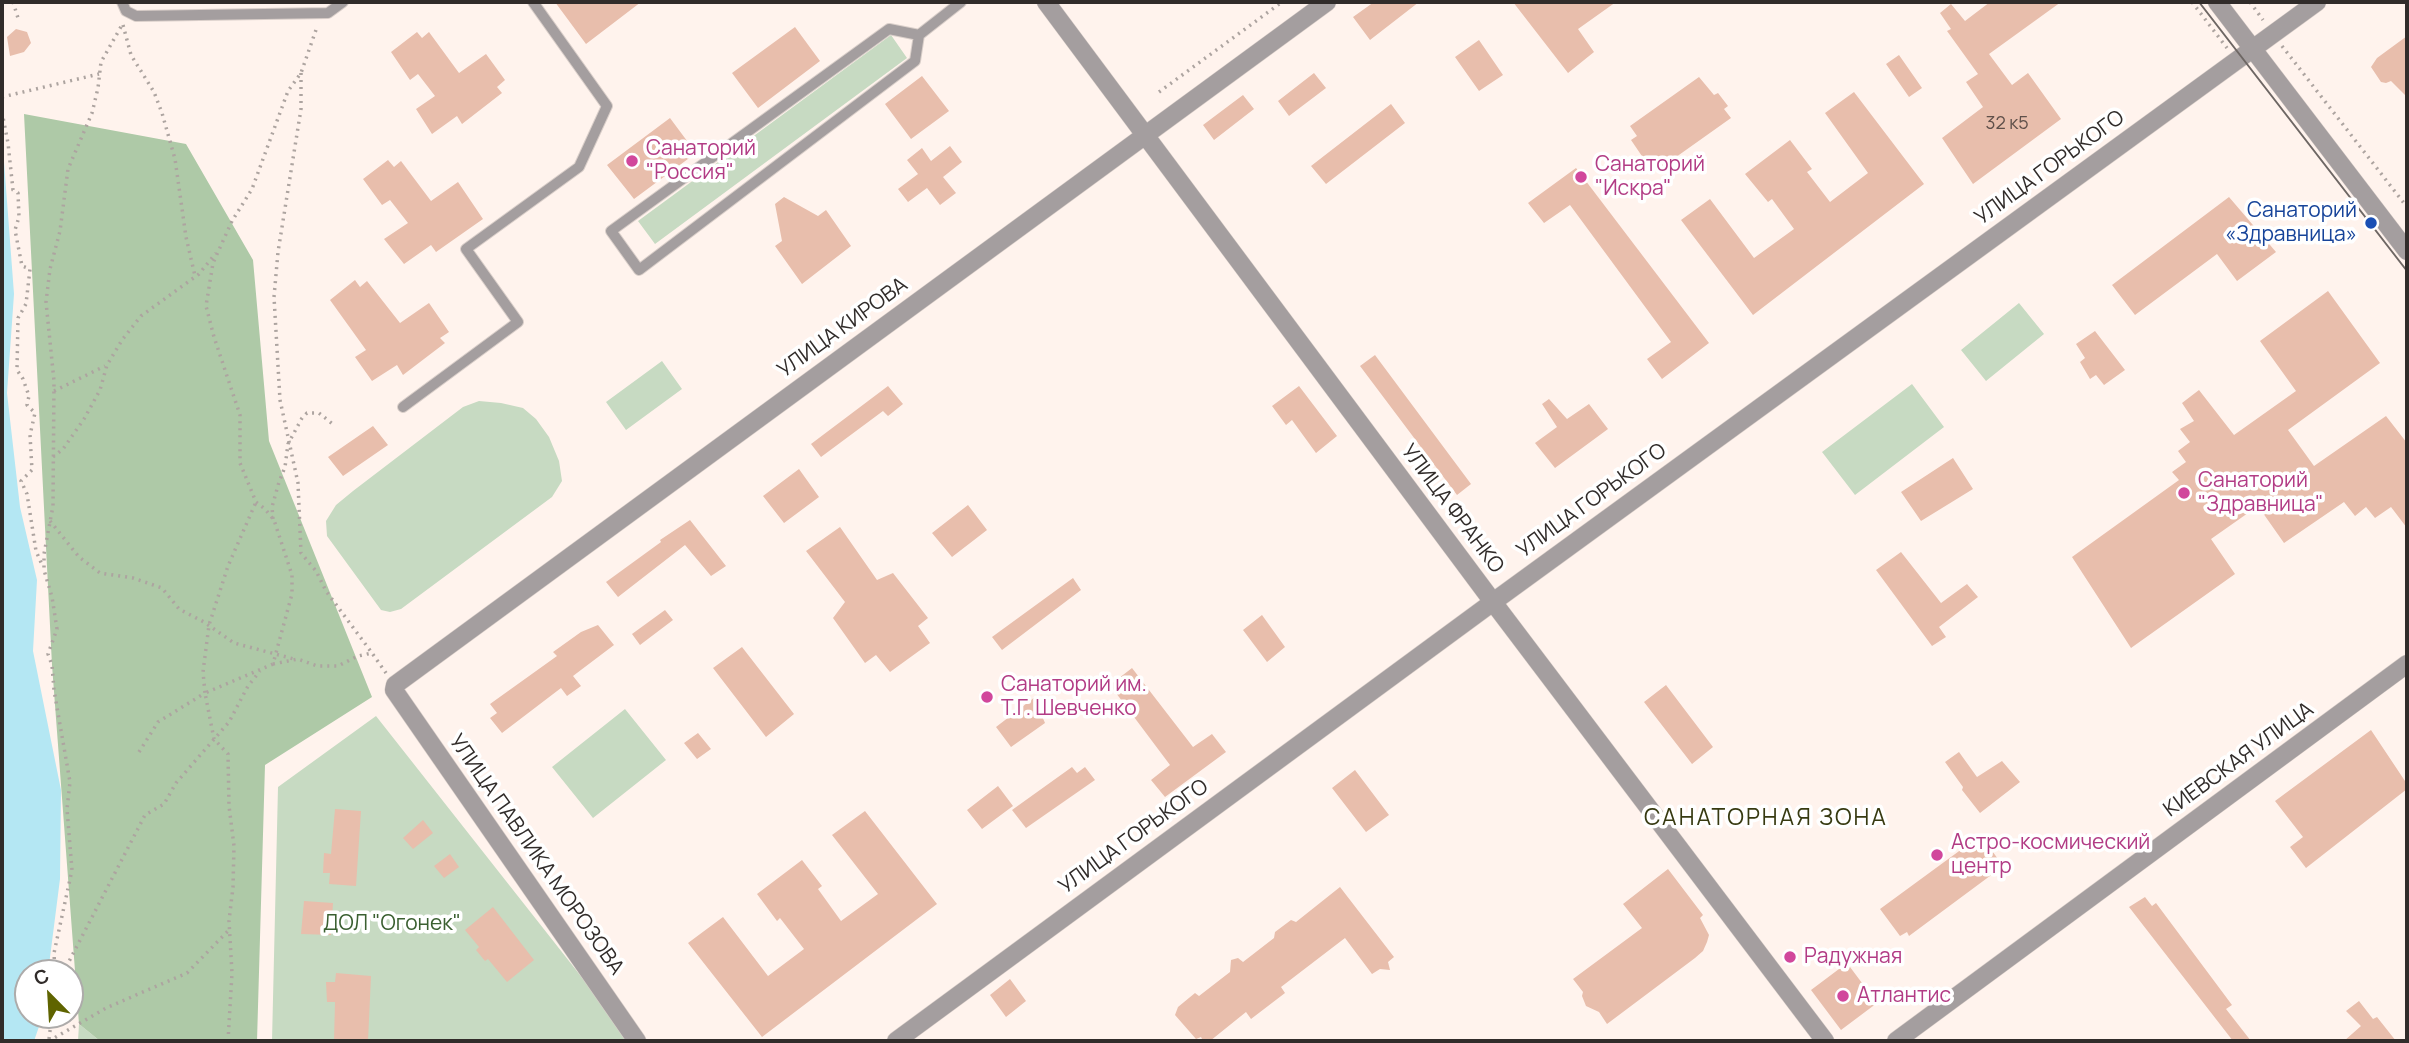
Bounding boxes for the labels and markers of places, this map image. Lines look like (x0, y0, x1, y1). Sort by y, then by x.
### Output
place label: Санаторий "Россия" (646, 136, 756, 186)
place label: Санаторий "Искра" (1595, 152, 1705, 202)
marker: Санаторий "Россия" (624, 153, 640, 169)
marker: Санаторий "Искра" (1573, 169, 1589, 185)
place label: Санаторий «Здравница» (2225, 198, 2357, 248)
marker: Санаторий «Здравница» (2363, 215, 2379, 231)
place label: Санаторий "Здравница" (2198, 468, 2323, 518)
marker: Санаторий "Здравница" (2176, 485, 2192, 501)
place label: Санаторий им. Т.Г. Шевченко (1001, 672, 1147, 722)
marker: Санаторий им. Т.Г. Шевченко (979, 689, 995, 705)
place label: Астро-космический центр (1951, 830, 2150, 880)
marker: Астро-космический центр (1929, 847, 1945, 863)
place label: Радужная (1804, 944, 1902, 970)
marker: Радужная (1782, 949, 1798, 965)
place label: Атлантис (1857, 983, 1951, 1009)
marker: Атлантис (1835, 988, 1851, 1004)

